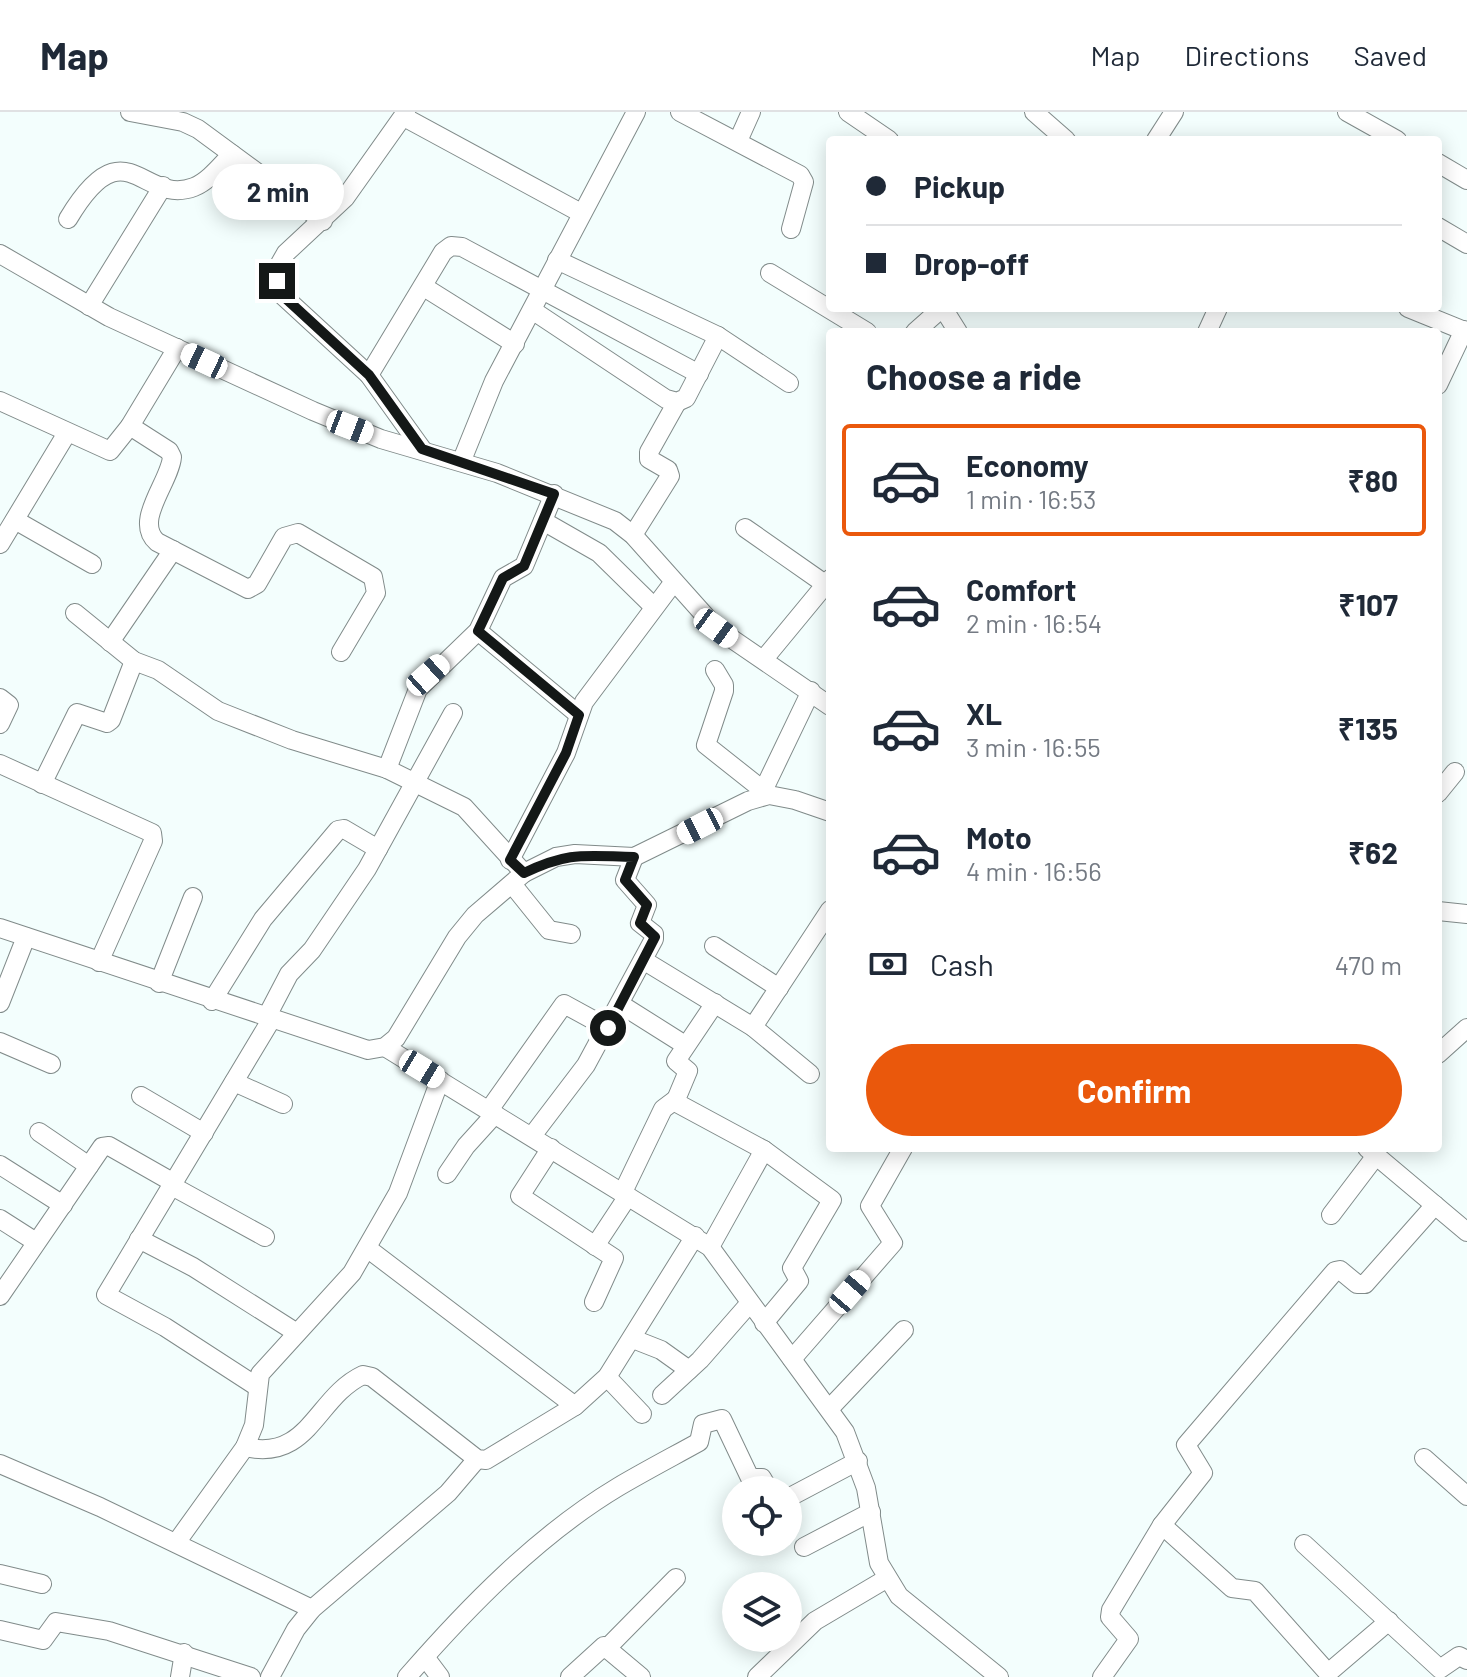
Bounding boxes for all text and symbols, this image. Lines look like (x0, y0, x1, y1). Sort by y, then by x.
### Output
text: Map (40, 32, 109, 78)
text: Map (1091, 38, 1140, 72)
text: Directions (1184, 38, 1310, 72)
text: Saved (1354, 38, 1427, 72)
callout: 2 min (211, 165, 343, 221)
text: Pickup (914, 168, 1005, 204)
text: 2 min (247, 176, 309, 207)
text: Drop-off (914, 245, 1029, 281)
route end (259, 263, 295, 299)
car (177, 340, 231, 382)
text: Choose a ride (866, 354, 1082, 397)
car (323, 407, 377, 447)
icon: car (870, 444, 942, 516)
text: Economy (966, 447, 1089, 483)
text: ₹80 (1348, 462, 1398, 498)
text: 1 min · 16:53 (966, 483, 1096, 514)
icon: car (870, 568, 942, 640)
text: Comfort (966, 571, 1076, 607)
text: ₹107 (1338, 586, 1398, 622)
car (690, 604, 742, 652)
text: 2 min · 16:54 (966, 607, 1102, 638)
car (402, 650, 454, 700)
icon: car (870, 692, 942, 764)
text: XL (966, 695, 1002, 731)
text: ₹135 (1338, 710, 1398, 746)
text: 3 min · 16:55 (966, 731, 1101, 762)
car (673, 804, 727, 848)
icon: car (870, 816, 942, 888)
text: Moto (966, 819, 1032, 855)
text: ₹62 (1348, 834, 1398, 870)
text: 4 min · 16:56 (966, 855, 1102, 886)
icon: cash (866, 942, 910, 986)
text: Cash (930, 946, 994, 982)
text: 470 m (1335, 949, 1402, 980)
route start (590, 1010, 626, 1046)
button: Confirm (866, 1044, 1402, 1136)
car (395, 1046, 449, 1092)
car (825, 1266, 875, 1318)
map controls (722, 1476, 802, 1652)
button: locate (722, 1476, 802, 1556)
button: layers (722, 1572, 802, 1652)

